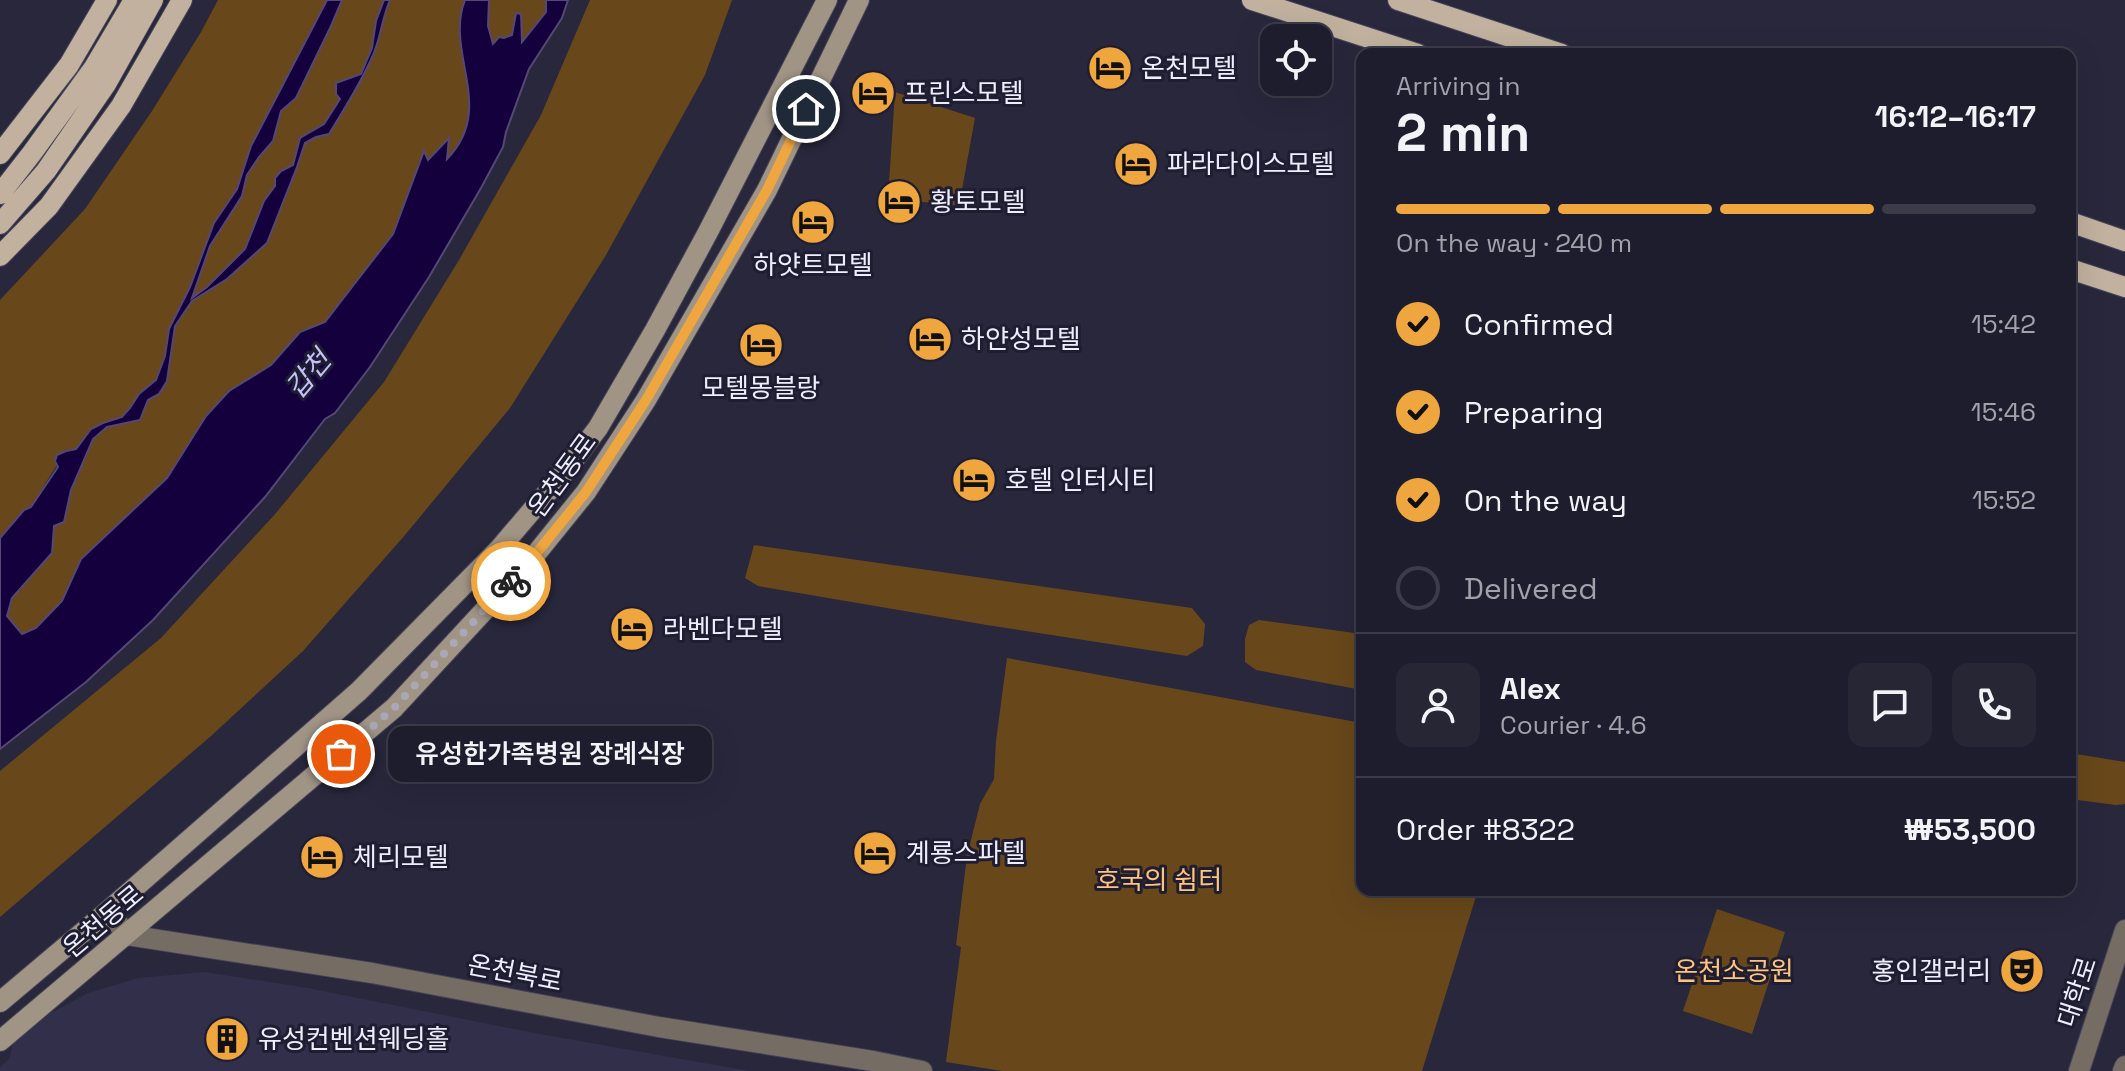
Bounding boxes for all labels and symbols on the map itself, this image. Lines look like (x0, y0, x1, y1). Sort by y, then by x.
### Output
hotel icon: 온천모텔 (1086, 44, 1134, 92)
place label: 온천모텔 (1141, 51, 1237, 85)
hotel icon: 프린스모텔 (849, 69, 897, 117)
pin (772, 75, 840, 143)
place label: 프린스모텔 (904, 76, 1024, 110)
hotel icon: 파라다이스모텔 (1112, 140, 1160, 188)
place label: 파라다이스모텔 (1167, 147, 1334, 181)
hotel icon: 황토모텔 (875, 178, 923, 226)
place label: 황토모텔 (930, 185, 1026, 219)
hotel icon: 하얏트모텔 (789, 198, 837, 246)
place label: 하얏트모텔 (753, 248, 873, 282)
hotel icon: 하얀성모텔 (906, 315, 954, 363)
hotel icon: 모텔몽블랑 (737, 321, 785, 369)
place label: 하얀성모텔 (961, 322, 1081, 356)
water label: 갑천 (278, 340, 340, 405)
place label: 모텔몽블랑 (701, 371, 821, 405)
street label: 온천동로 (520, 426, 604, 524)
hotel icon: 호텔 인터시티 (950, 456, 998, 504)
place label: 호텔 인터시티 (1005, 463, 1155, 497)
courier (471, 541, 551, 621)
hotel icon: 라벤다모텔 (608, 605, 656, 653)
place label: 라벤다모텔 (663, 612, 783, 646)
pin (307, 720, 375, 788)
callout: 유성한가족병원 장례식장 (389, 726, 713, 782)
hotel icon: 계룡스파텔 (851, 829, 899, 877)
hotel icon: 체리모텔 (298, 833, 346, 881)
place label: 계룡스파텔 (906, 836, 1026, 870)
place label: 체리모텔 (353, 840, 449, 874)
park label: 호국의 쉼터 (1096, 863, 1222, 897)
street label: 온천동로 (55, 877, 151, 965)
street label: 온천북로 (465, 947, 565, 999)
theatre icon: 홍인갤러리 (1998, 947, 2046, 995)
street label: 대학로 (2050, 953, 2104, 1031)
park label: 온천소공원 (1674, 954, 1794, 988)
place label: 홍인갤러리 (1871, 954, 1991, 988)
building icon: 유성컨벤션웨딩홀 (203, 1015, 251, 1063)
place label: 유성컨벤션웨딩홀 (258, 1022, 449, 1056)

